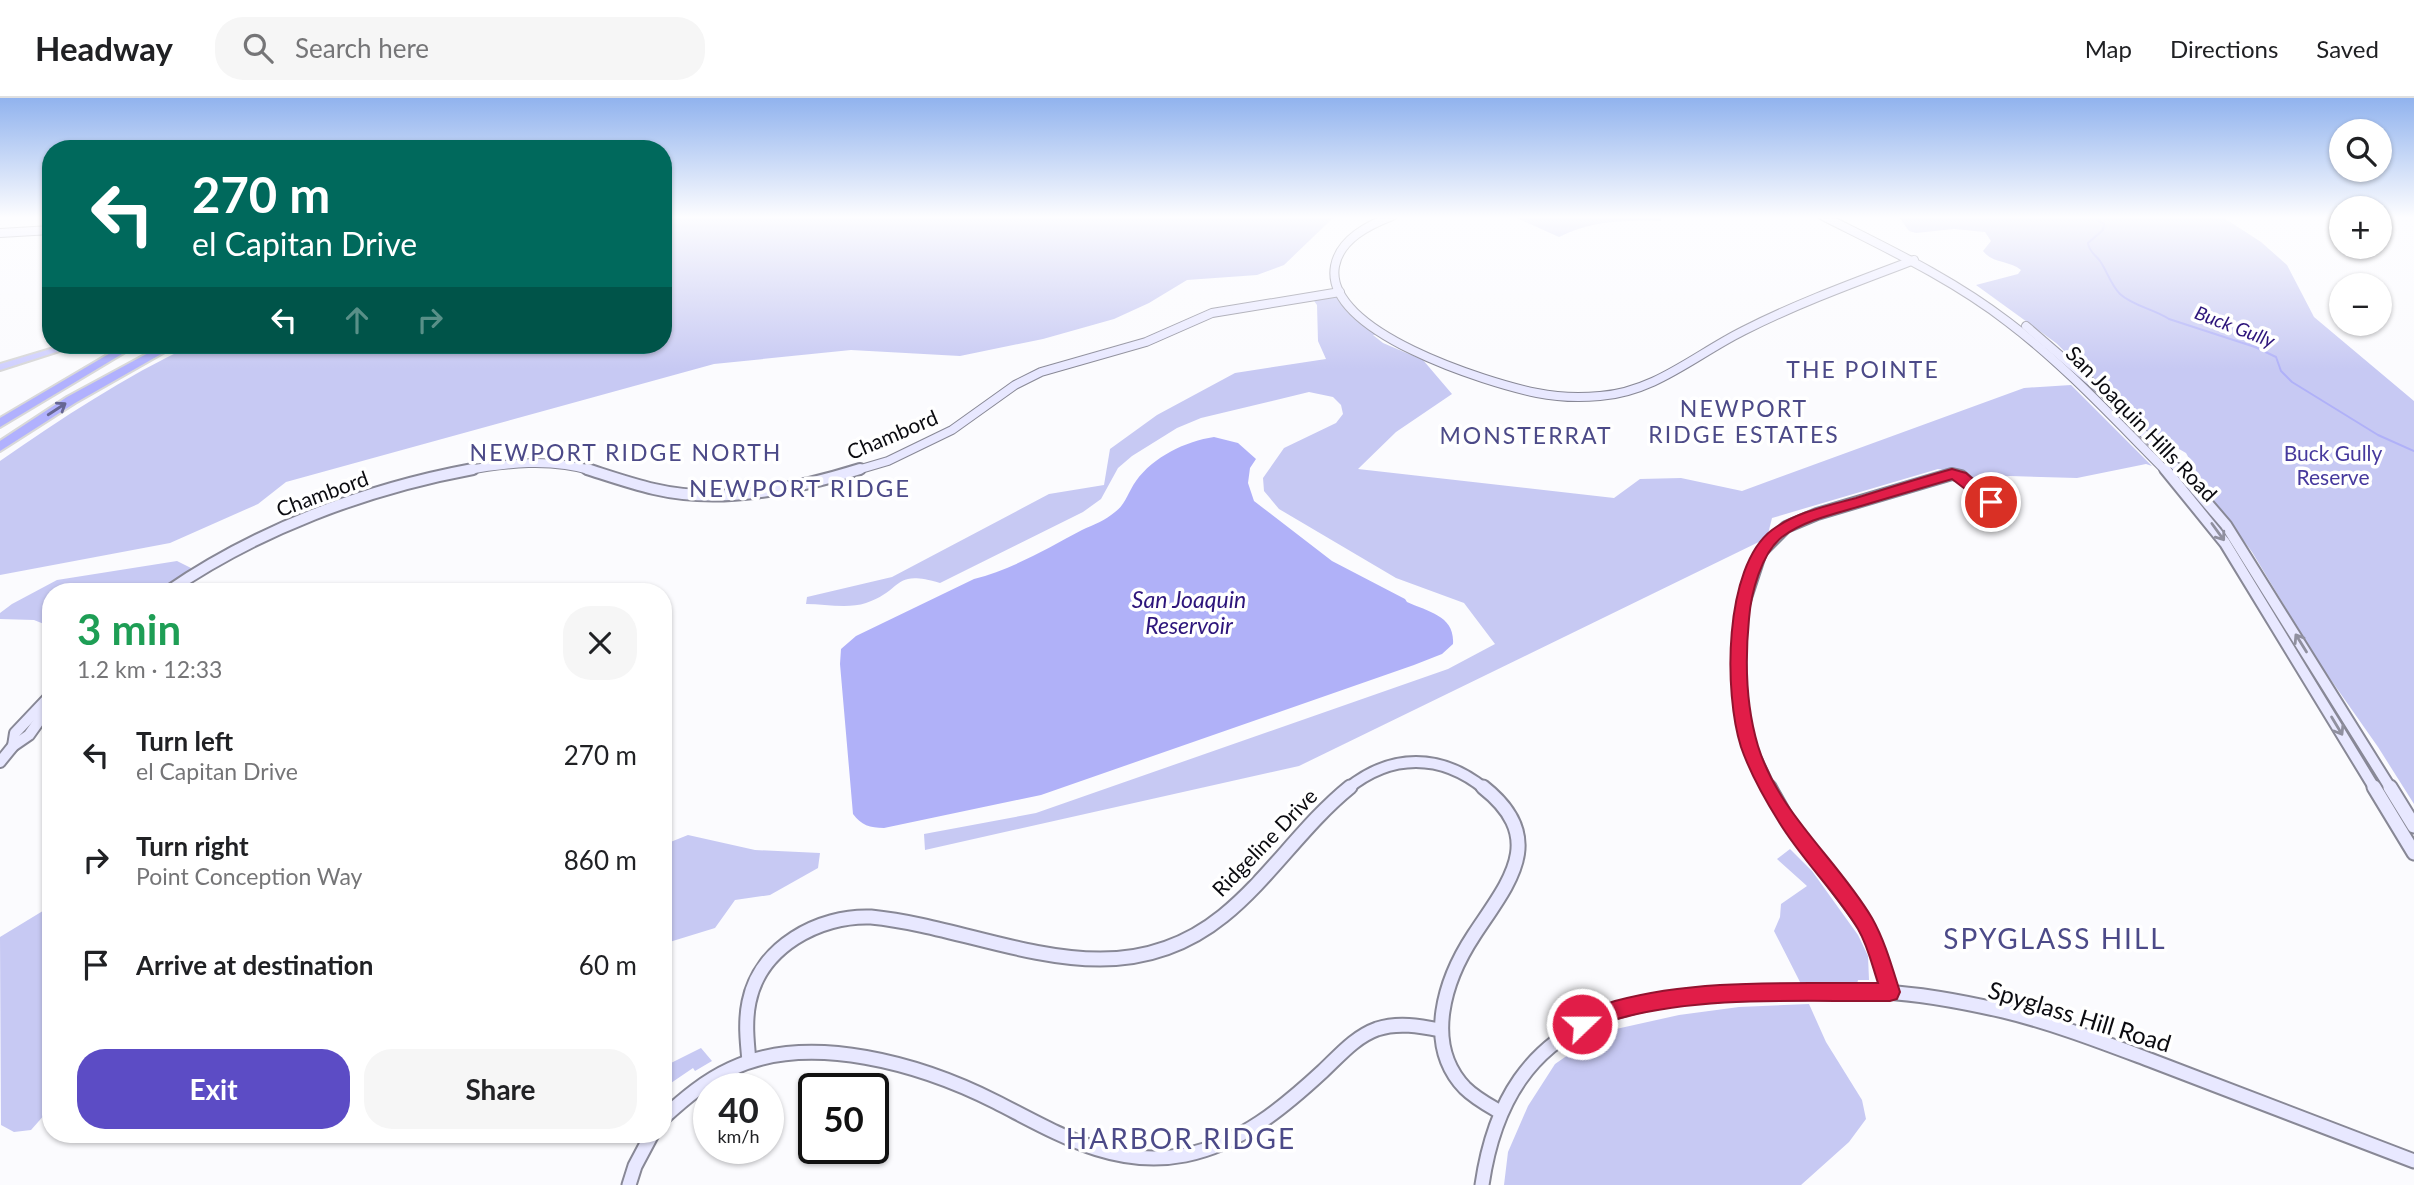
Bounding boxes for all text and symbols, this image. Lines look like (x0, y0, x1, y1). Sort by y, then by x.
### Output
search box (215, 17, 705, 80)
text: Headway (35, 28, 173, 68)
icon: search (239, 29, 277, 67)
text: Search here (295, 32, 429, 64)
text: Map (2085, 34, 2132, 63)
text: Directions (2170, 34, 2278, 63)
text: Saved (2316, 34, 2379, 63)
map controls (2329, 119, 2392, 336)
button: search (2329, 119, 2392, 182)
text: 270 m (192, 165, 330, 223)
icon: left (77, 168, 168, 259)
button: + (2329, 196, 2392, 259)
text: el Capitan Drive (192, 224, 417, 263)
button: − (2329, 273, 2392, 336)
water label: Buck Gully (2192, 300, 2279, 352)
icon: left (265, 301, 303, 339)
icon: ahead (338, 301, 376, 339)
icon: right (411, 301, 449, 339)
street label: San Joaquin Hills Road (2061, 340, 2223, 506)
district label: THE POINTE (1786, 355, 1940, 383)
district label: NEWPORT RIDGE ESTATES (1648, 394, 1840, 448)
one-way arrow (47, 402, 66, 417)
street label: Chambord (843, 404, 941, 464)
district label: MONSTERRAT (1439, 421, 1613, 449)
district label: NEWPORT RIDGE NORTH (470, 438, 782, 466)
park label: Buck Gully Reserve (2284, 440, 2383, 489)
street label: Chambord (273, 465, 371, 521)
pin (1961, 472, 2021, 532)
district label: NEWPORT RIDGE (689, 473, 911, 502)
icon: arrive (1972, 483, 2010, 521)
one-way arrow (2211, 522, 2225, 541)
water label: San Joaquin Reservoir (1132, 585, 1246, 639)
text: 3 min (77, 604, 181, 654)
button: close (563, 606, 637, 680)
one-way arrow (2294, 633, 2308, 653)
text: 1.2 km · 12:33 (77, 655, 222, 683)
one-way arrow (2330, 715, 2344, 735)
text: Turn left (136, 725, 233, 757)
icon: left (77, 736, 115, 774)
text: 270 m (564, 739, 637, 771)
text: el Capitan Drive (136, 757, 298, 785)
street label: Ridgeline Drive (1206, 783, 1322, 901)
text: Turn right (136, 830, 249, 862)
icon: right (77, 841, 115, 879)
text: 860 m (564, 844, 637, 876)
text: Point Conception Way (136, 862, 362, 890)
district label: SPYGLASS HILL (1943, 921, 2167, 955)
icon: arrive (77, 946, 115, 984)
text: Arrive at destination (136, 949, 373, 981)
text: 60 m (579, 949, 637, 981)
street label: Spyglass Hill Road (1985, 974, 2175, 1058)
position arrow (1545, 987, 1619, 1061)
button: Exit (77, 1049, 350, 1129)
button: Share (364, 1049, 637, 1129)
speed limit sign: 50 (798, 1073, 889, 1164)
text: 40 (718, 1088, 759, 1130)
district label: HARBOR RIDGE (1066, 1121, 1296, 1155)
text: km/h (717, 1125, 760, 1147)

